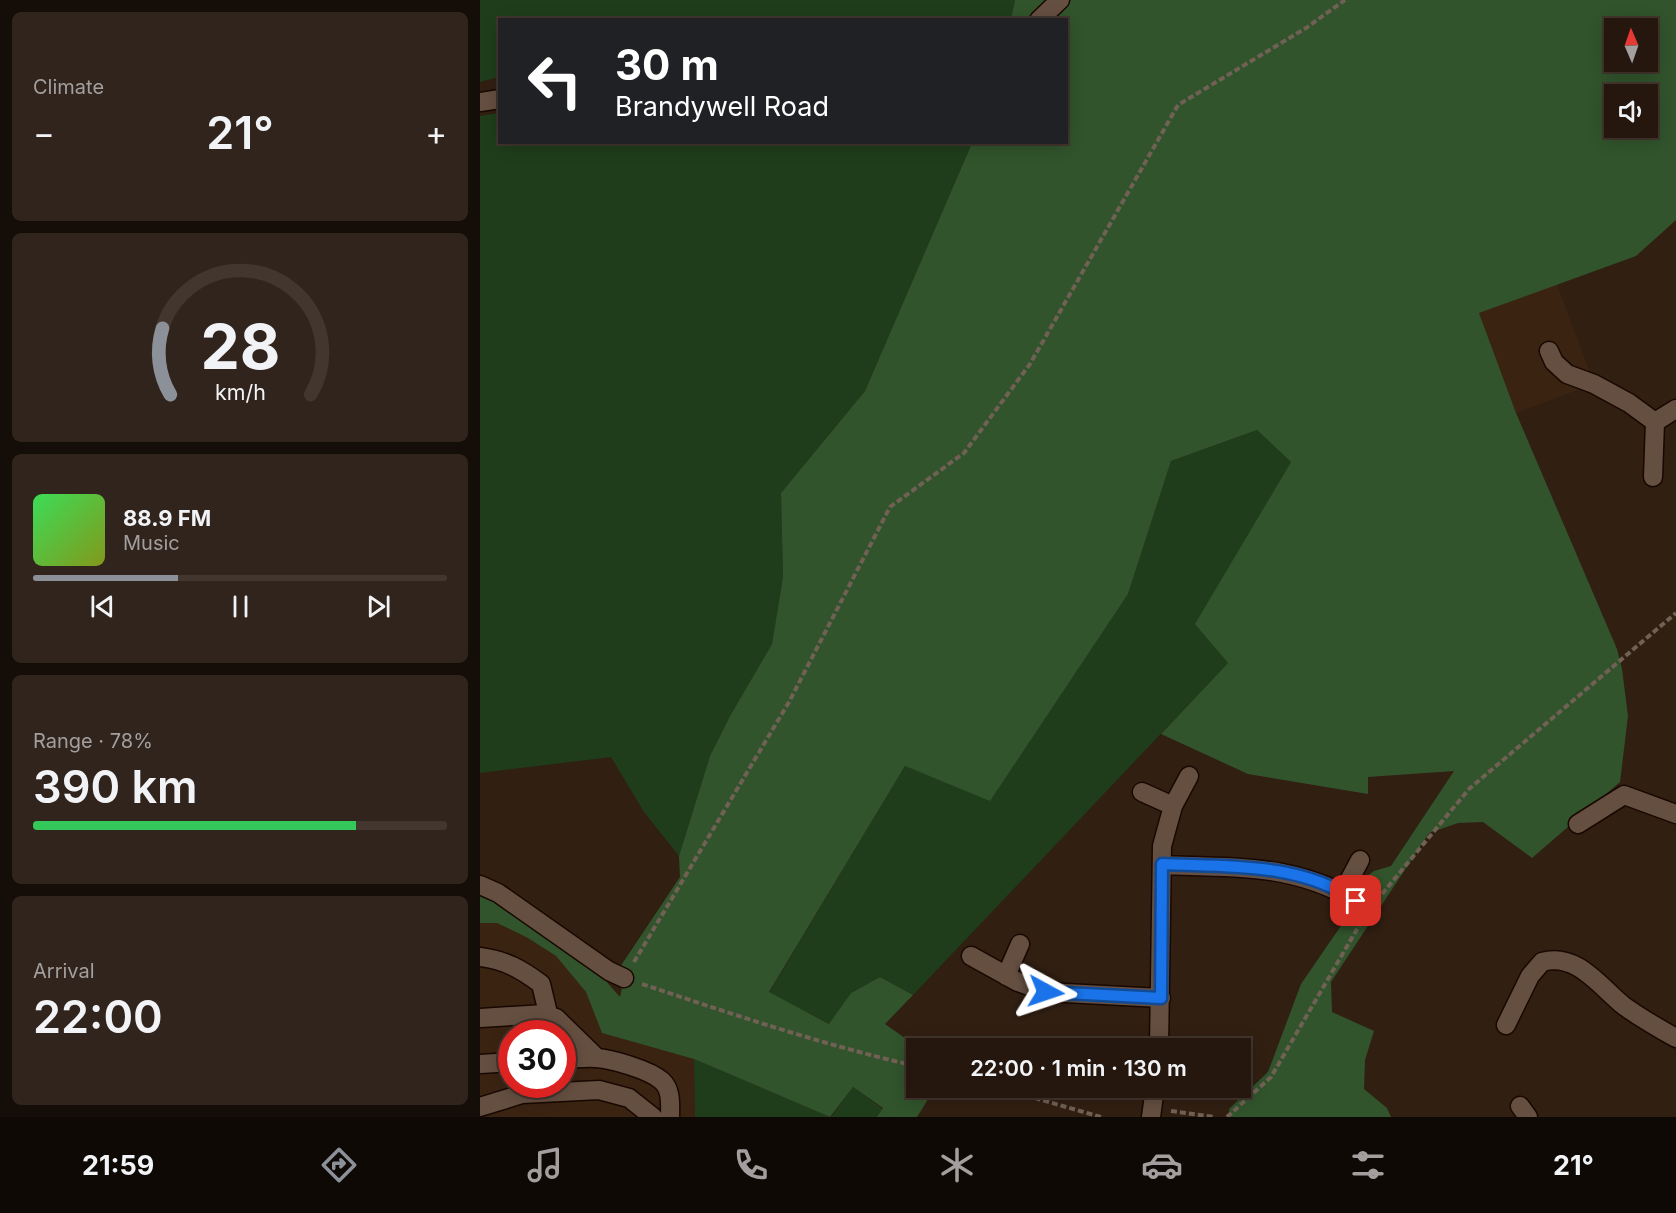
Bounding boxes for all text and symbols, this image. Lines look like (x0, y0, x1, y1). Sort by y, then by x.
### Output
north arrow (1604, 18, 1658, 72)
map controls (1604, 18, 1658, 138)
text: 30 m (615, 39, 719, 90)
icon: left (516, 42, 594, 120)
text: Climate (33, 75, 104, 99)
button: sound (1604, 84, 1658, 138)
text: Brandywell Road (615, 90, 829, 123)
text: 21° (206, 105, 274, 160)
text: − (33, 113, 55, 153)
text: + (425, 113, 447, 153)
text: 28 (200, 309, 280, 384)
text: km/h (215, 379, 265, 405)
text: 88.9 FM (123, 505, 211, 531)
text: Music (123, 531, 180, 555)
icon: previous (86, 590, 119, 623)
icon: pause (224, 590, 257, 623)
icon: next (362, 590, 395, 623)
text: Range · 78% (33, 729, 153, 753)
text: 390 km (33, 759, 198, 814)
pin (1330, 875, 1381, 926)
icon: arrive (1339, 884, 1372, 917)
text: Arrival (33, 959, 95, 983)
position arrow (1014, 960, 1078, 1024)
text: 22:00 (33, 989, 163, 1044)
speed limit sign: 30 (498, 1020, 576, 1098)
text: 22:00 · 1 min · 130 m (970, 1055, 1187, 1081)
icon: directions (318, 1144, 360, 1186)
icon: music (524, 1144, 566, 1186)
icon: phone (730, 1144, 772, 1186)
icon: climate (936, 1144, 978, 1186)
icon: car (1141, 1144, 1183, 1186)
icon: filters (1347, 1144, 1389, 1186)
text: 21:59 (82, 1149, 154, 1182)
text: 21° (1553, 1149, 1594, 1182)

